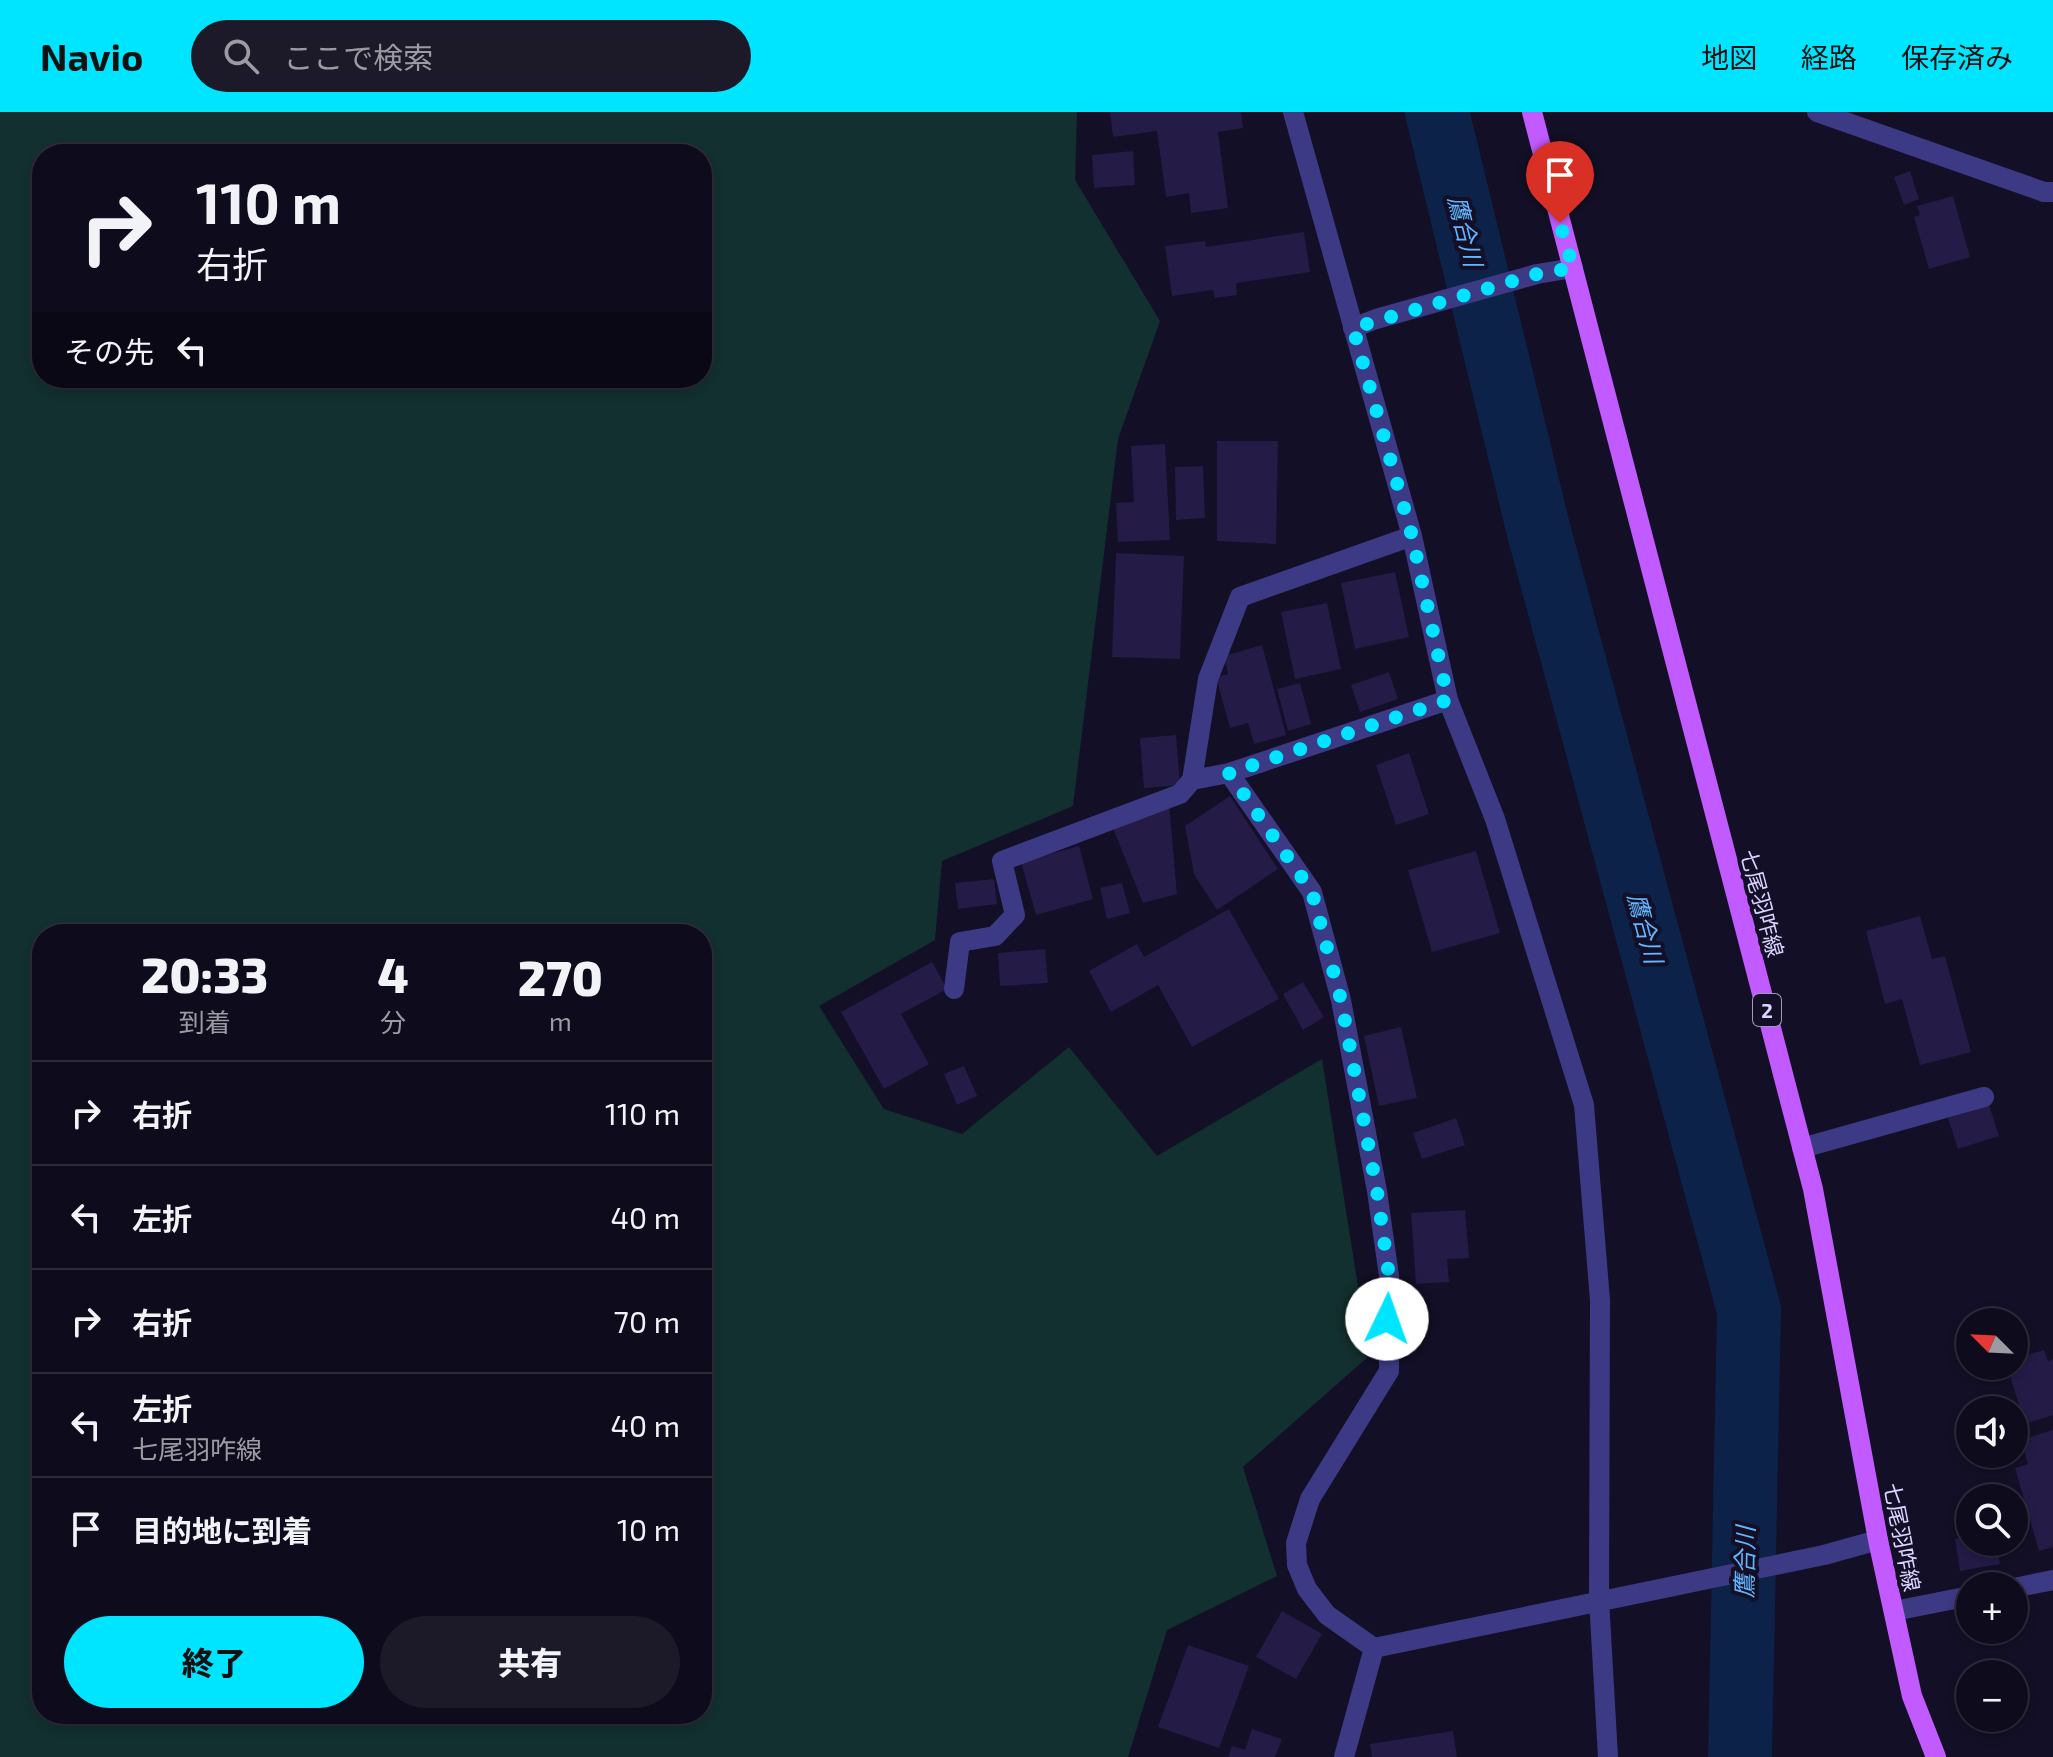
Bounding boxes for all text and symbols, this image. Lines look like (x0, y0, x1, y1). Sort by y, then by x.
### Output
search box (191, 20, 751, 92)
text: Navio (40, 33, 143, 79)
icon: search (219, 34, 263, 78)
text: ここで検索 (283, 39, 433, 75)
text: 地図 (1701, 40, 1757, 74)
text: 経路 (1801, 40, 1857, 74)
text: 保存済み (1901, 40, 2013, 74)
pin (1526, 141, 1594, 223)
icon: arrive (1538, 153, 1582, 197)
text: 110 m (196, 168, 341, 235)
icon: right (64, 176, 168, 280)
water label: 鷹合川 (1443, 193, 1490, 272)
text: 右折 (196, 242, 268, 285)
icon: left (170, 328, 214, 372)
text: その先 (64, 333, 154, 369)
street label: 七尾羽咋線 (1736, 847, 1790, 959)
water label: 鷹合川 (1623, 889, 1670, 969)
text: 20:33 (141, 945, 268, 1003)
text: 4 (377, 945, 409, 1003)
text: 270 (518, 948, 603, 1006)
road number: 2 (1753, 994, 1781, 1026)
text: m (549, 1005, 572, 1036)
text: 到着 (179, 1006, 231, 1037)
text: 分 (380, 1006, 406, 1037)
icon: right (64, 1091, 108, 1135)
text: 110 m (605, 1095, 680, 1131)
text: 右折 (132, 1096, 192, 1132)
icon: left (64, 1195, 108, 1239)
text: 40 m (610, 1199, 680, 1235)
text: 左折 (132, 1200, 192, 1236)
position arrow (1345, 1277, 1429, 1361)
icon: right (64, 1299, 108, 1343)
text: 70 m (614, 1303, 680, 1339)
text: 右折 (132, 1304, 192, 1340)
north arrow (1956, 1308, 2028, 1380)
map controls (1956, 1308, 2028, 1732)
text: 左折 (132, 1390, 192, 1426)
button: sound (1956, 1396, 2028, 1468)
icon: left (64, 1403, 108, 1447)
text: 40 m (610, 1407, 680, 1443)
text: 七尾羽咋線 (132, 1433, 262, 1464)
street label: 七尾羽咋線 (1880, 1481, 1926, 1593)
button: search (1956, 1484, 2028, 1556)
icon: arrive (64, 1507, 108, 1551)
text: 10 m (617, 1511, 680, 1547)
text: 目的地に到着 (132, 1512, 312, 1548)
water label: 鷹合川 (1729, 1523, 1759, 1598)
button: + (1956, 1572, 2028, 1644)
button: 終了 (64, 1616, 364, 1708)
button: 共有 (380, 1616, 680, 1708)
button: − (1956, 1660, 2028, 1732)

